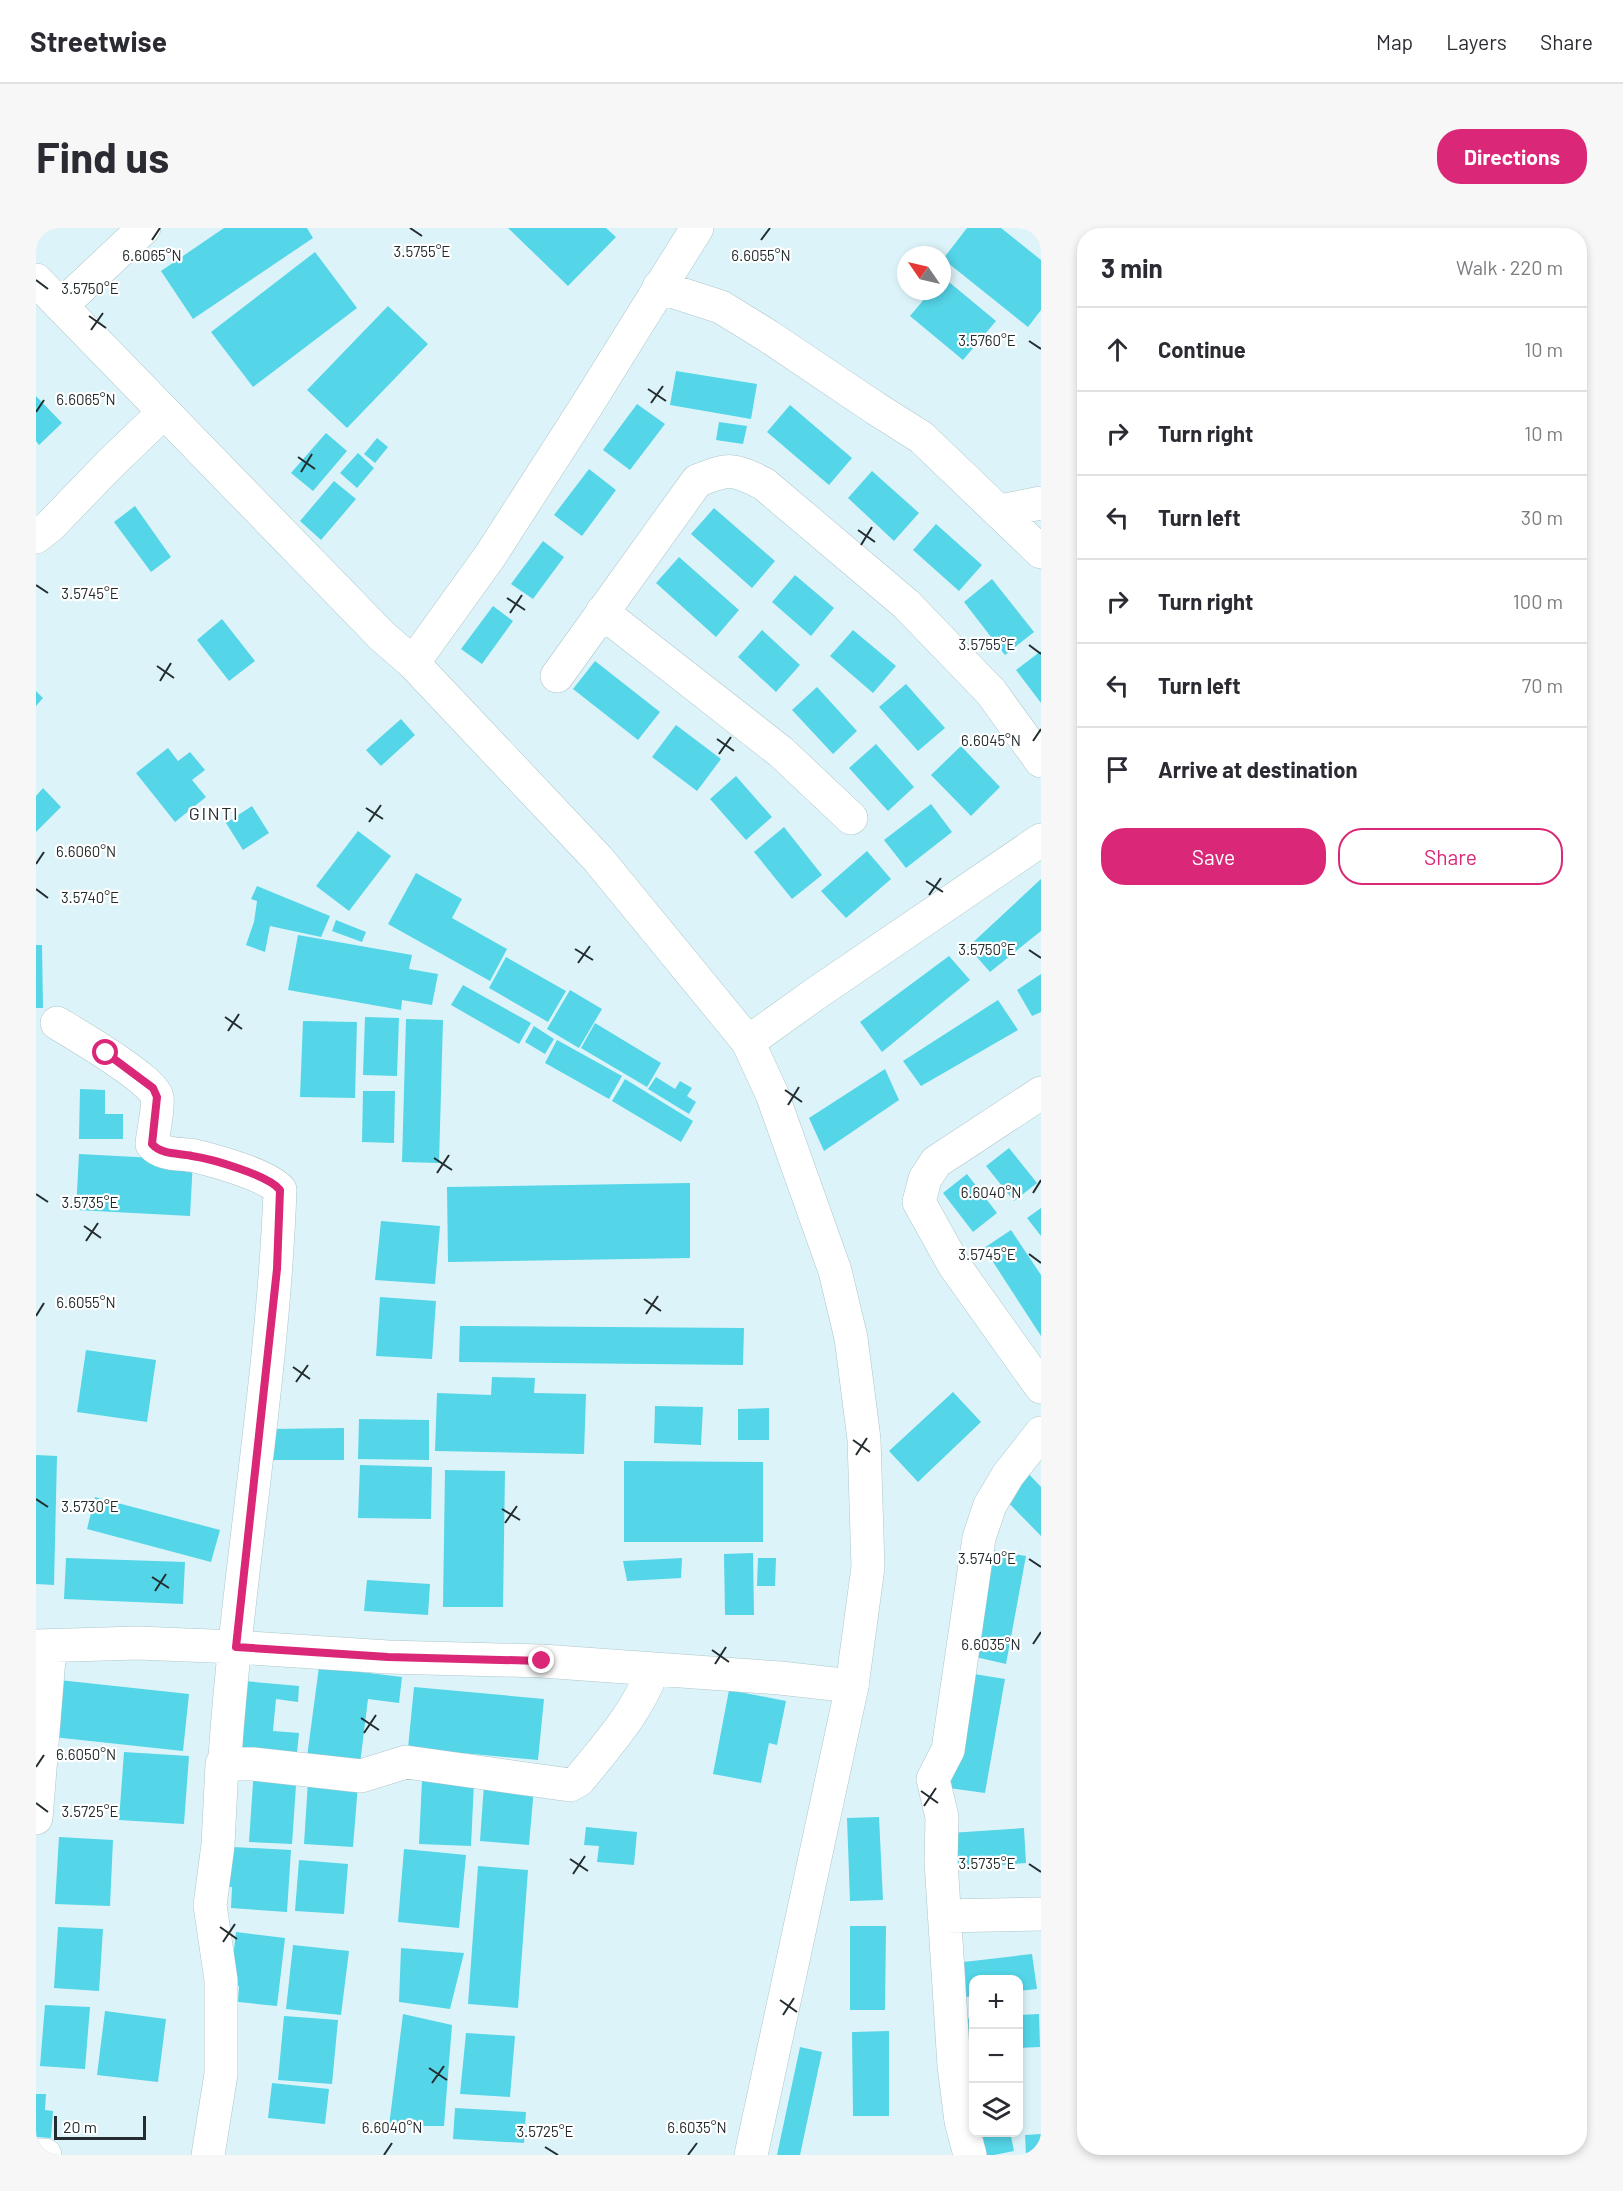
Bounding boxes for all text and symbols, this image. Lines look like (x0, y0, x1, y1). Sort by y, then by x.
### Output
text: Streetwise (30, 24, 167, 58)
text: Map (1376, 29, 1413, 54)
text: Layers (1446, 29, 1507, 54)
text: Share (1540, 29, 1593, 54)
button: Directions (1437, 129, 1587, 184)
text: Find us (36, 131, 169, 181)
text: 3.5755°E (394, 242, 450, 260)
text: 6.6065°N (122, 246, 182, 264)
text: 6.6055°N (731, 246, 791, 264)
north arrow (897, 246, 951, 300)
text: 3 min (1101, 252, 1163, 283)
text: Walk · 220 m (1456, 255, 1563, 279)
text: 3.5750°E (61, 279, 119, 297)
text: 3.5760°E (958, 331, 1016, 349)
icon: ahead (1101, 333, 1134, 366)
text: Continue (1158, 336, 1246, 362)
text: 10 m (1524, 337, 1563, 361)
text: 6.6065°N (56, 390, 116, 408)
icon: right (1101, 417, 1134, 450)
text: Turn right (1158, 420, 1253, 446)
text: 10 m (1524, 421, 1563, 445)
icon: left (1101, 501, 1134, 534)
text: Turn left (1158, 504, 1241, 530)
text: 30 m (1521, 505, 1563, 529)
text: 3.5745°E (61, 584, 119, 602)
icon: right (1101, 585, 1134, 618)
text: Turn right (1158, 588, 1253, 614)
text: 100 m (1513, 589, 1563, 613)
text: 3.5755°E (959, 635, 1015, 653)
icon: left (1101, 669, 1134, 702)
text: Turn left (1158, 672, 1241, 698)
text: 70 m (1522, 673, 1563, 697)
text: 6.6045°N (961, 731, 1021, 749)
icon: arrive (1101, 753, 1134, 786)
text: Arrive at destination (1158, 756, 1357, 782)
district label: GINTI (189, 802, 239, 824)
button: Save (1101, 828, 1326, 885)
button: Share (1338, 828, 1563, 885)
text: 6.6060°N (56, 842, 116, 860)
text: 3.5740°E (61, 888, 119, 906)
text: 3.5750°E (958, 940, 1016, 958)
route start (92, 1039, 118, 1065)
text: 6.6040°N (961, 1183, 1021, 1201)
text: 3.5735°E (62, 1193, 118, 1211)
text: 3.5745°E (958, 1245, 1016, 1263)
text: 6.6055°N (56, 1293, 116, 1311)
text: 3.5730°E (61, 1497, 119, 1515)
text: 3.5740°E (958, 1549, 1016, 1567)
text: 6.6035°N (961, 1635, 1021, 1653)
route end (528, 1647, 554, 1673)
text: 6.6050°N (56, 1745, 116, 1763)
text: 3.5725°E (61, 1802, 119, 1820)
text: 3.5735°E (959, 1854, 1015, 1872)
map controls (969, 1975, 1023, 2137)
button: + (969, 1975, 1023, 2029)
button: − (969, 2029, 1023, 2083)
button: layers (969, 2083, 1023, 2137)
scale bar (54, 2113, 146, 2140)
text: 20 m (63, 2117, 97, 2136)
text: 6.6040°N (362, 2118, 422, 2136)
text: 6.6035°N (667, 2118, 727, 2136)
text: 3.5725°E (516, 2122, 574, 2140)

